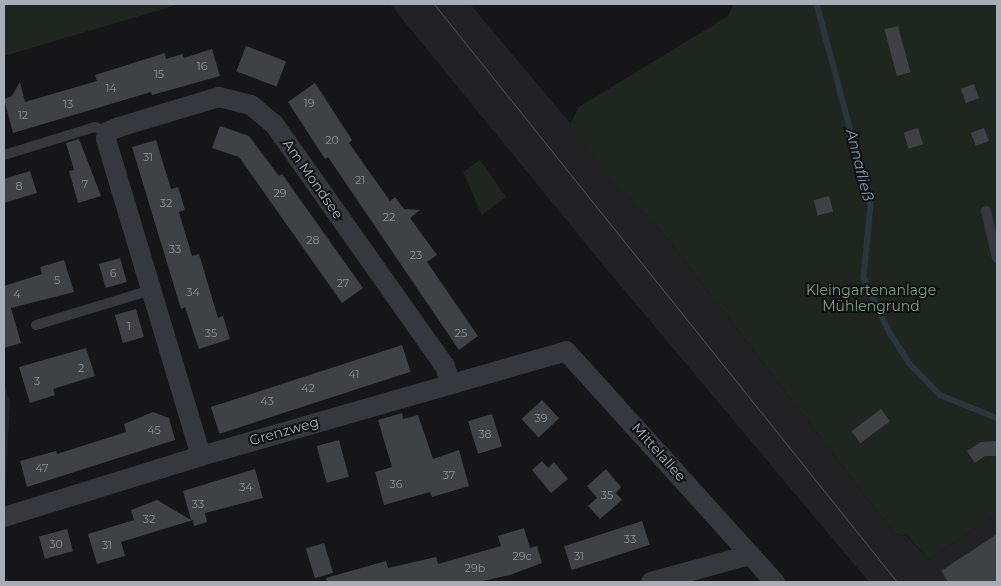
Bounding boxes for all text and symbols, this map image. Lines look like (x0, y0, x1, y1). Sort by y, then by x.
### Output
house number: 16 (197, 59, 207, 73)
house number: 15 (154, 67, 164, 81)
house number: 14 (105, 81, 117, 95)
house number: 19 (304, 96, 314, 110)
house number: 13 (63, 97, 73, 111)
house number: 12 (18, 108, 28, 122)
water label: Annafließ (842, 127, 878, 203)
house number: 20 (325, 133, 339, 147)
street label: Am Mondsee (279, 136, 347, 222)
house number: 31 (143, 150, 153, 164)
house number: 21 (355, 173, 365, 187)
house number: 7 (82, 177, 88, 191)
house number: 8 (15, 179, 23, 193)
house number: 29 (274, 186, 286, 200)
house number: 32 (160, 196, 172, 210)
house number: 22 (383, 210, 395, 224)
house number: 28 (306, 233, 320, 247)
house number: 33 (169, 242, 181, 256)
house number: 23 (410, 248, 422, 262)
house number: 6 (110, 266, 116, 280)
house number: 5 (54, 273, 60, 287)
house number: 27 (337, 276, 349, 290)
park label: Kleingartenanlage Mühlengrund (806, 282, 936, 314)
house number: 34 (186, 285, 200, 299)
house number: 4 (13, 287, 21, 301)
house number: 1 (127, 319, 131, 333)
house number: 35 (205, 326, 217, 340)
house number: 25 (455, 326, 467, 340)
house number: 2 (78, 361, 84, 375)
house number: 41 (349, 367, 359, 381)
house number: 3 (34, 374, 40, 388)
house number: 42 (301, 381, 315, 395)
house number: 43 (260, 394, 274, 408)
house number: 39 (535, 411, 547, 425)
street label: Grenzweg (247, 413, 321, 449)
street label: Mittelallee (628, 419, 690, 485)
house number: 45 (147, 423, 161, 437)
house number: 38 (478, 427, 492, 441)
house number: 47 (35, 461, 49, 475)
house number: 37 (443, 468, 455, 482)
house number: 36 (390, 477, 402, 491)
house number: 34 (239, 480, 253, 494)
house number: 35 (601, 488, 613, 502)
house number: 33 (192, 497, 204, 511)
house number: 32 (143, 512, 155, 526)
house number: 33 (624, 532, 636, 546)
house number: 30 (49, 537, 63, 551)
house number: 31 (102, 538, 112, 552)
house number: 29c (512, 549, 532, 563)
house number: 31 (574, 549, 584, 563)
house number: 29b (465, 561, 485, 575)

